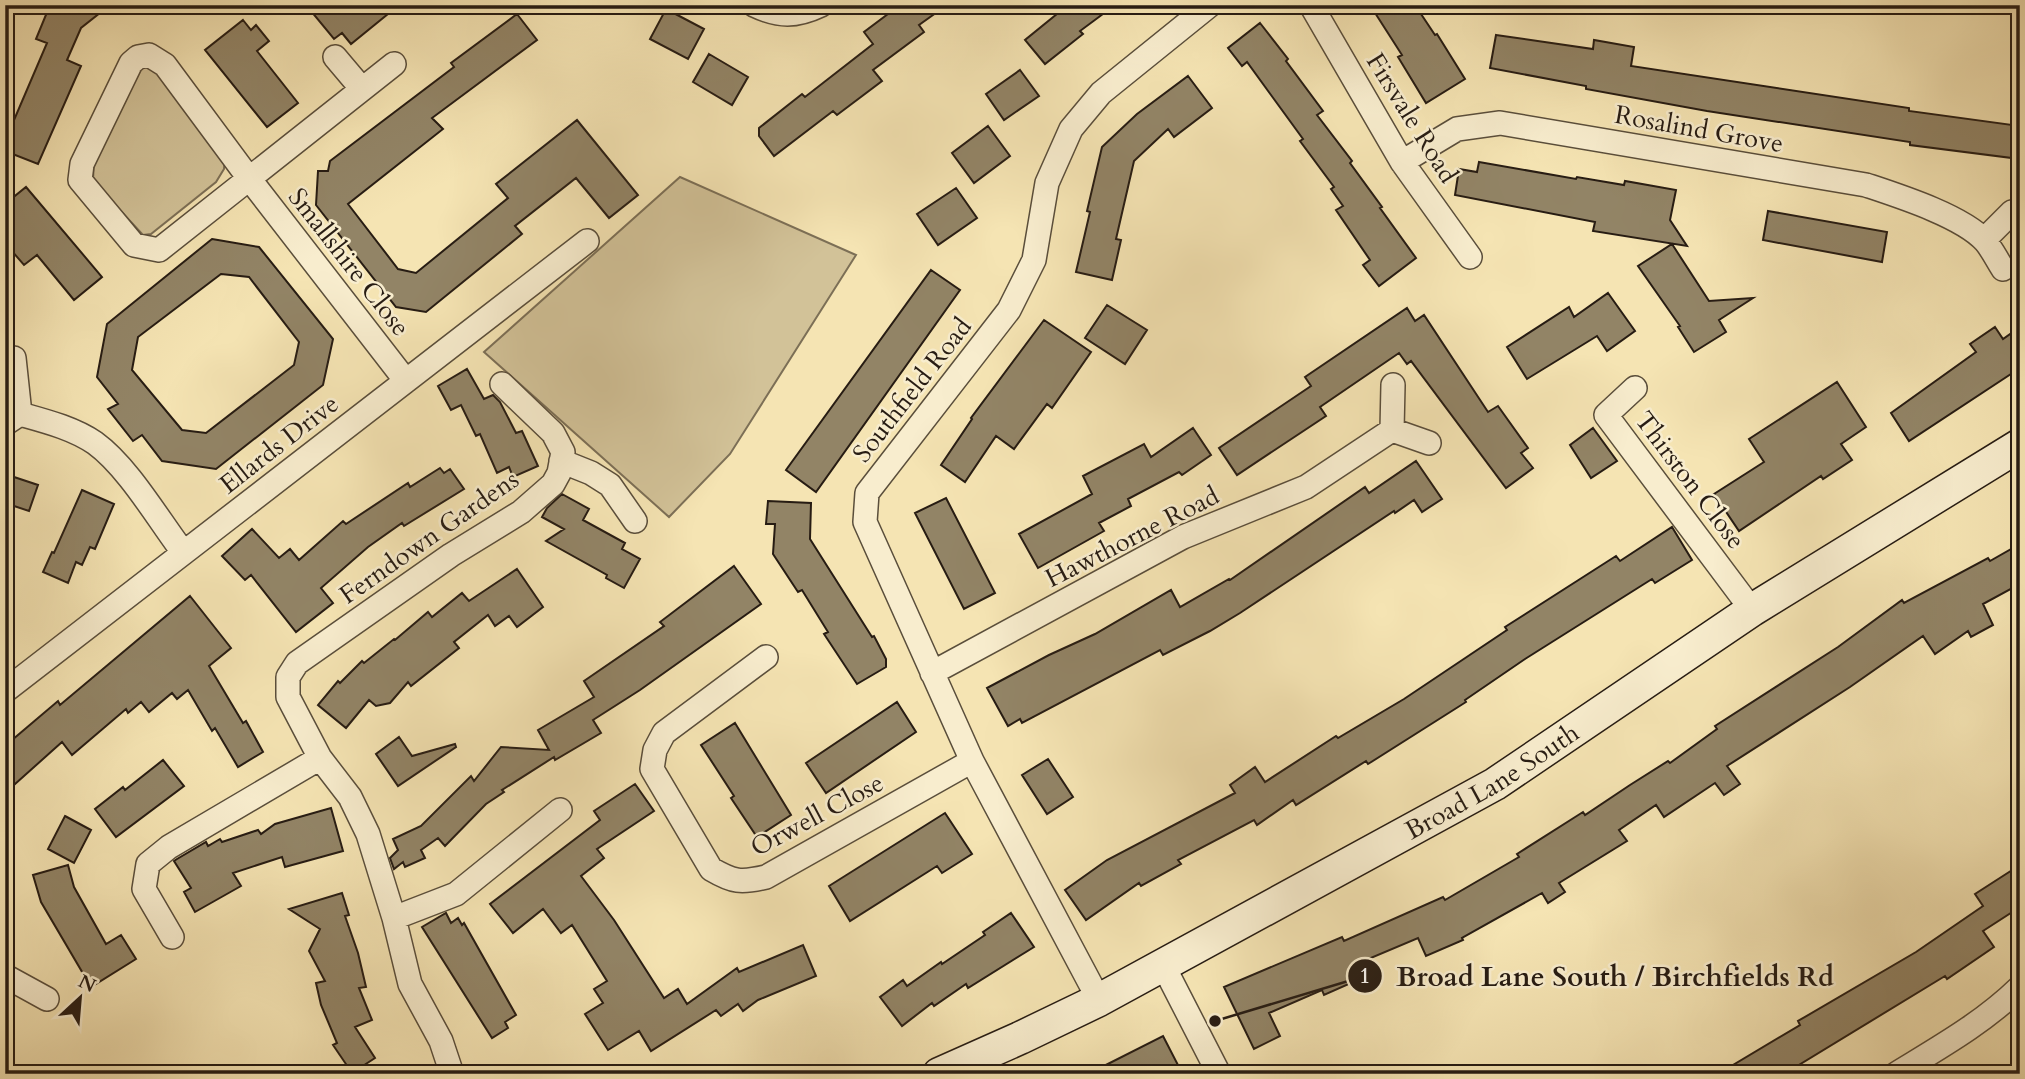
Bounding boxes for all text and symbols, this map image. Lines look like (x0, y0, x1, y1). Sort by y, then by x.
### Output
street label: Firsvale Road (1358, 46, 1466, 190)
street label: Rosalind Grove (1612, 97, 1786, 161)
street label: Smallshire Close (280, 181, 418, 343)
street label: Southfield Road (844, 310, 980, 470)
street label: Ellards Drive (212, 386, 346, 502)
street label: Thirston Close (1627, 404, 1753, 556)
street label: Ferndown Gardens (332, 462, 526, 612)
street label: Hawthorne Road (1039, 478, 1225, 596)
street label: Broad Lane South (1399, 715, 1586, 847)
street label: Orwell Close (744, 765, 890, 865)
callout: Broad Lane South / Birchfields Rd (1347, 952, 1848, 1001)
text: Broad Lane South / Birchfields Rd (1396, 958, 1834, 996)
text: 1 (1360, 962, 1370, 991)
north arrow (46, 964, 116, 1034)
text: N (74, 968, 101, 999)

